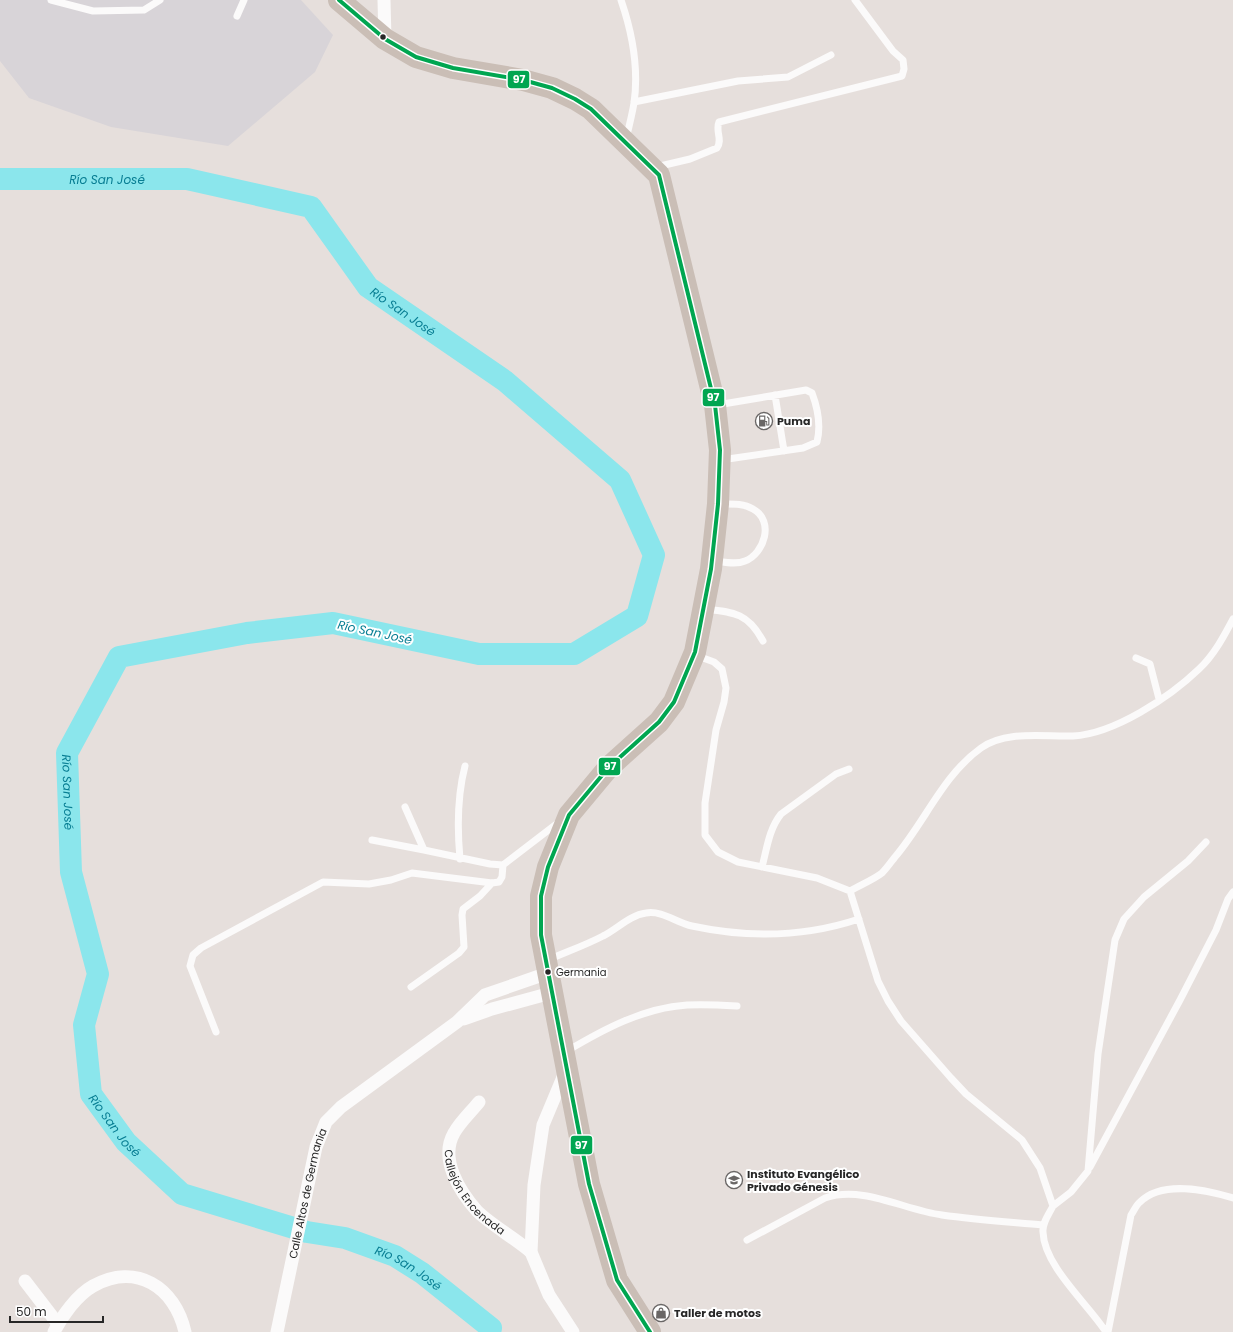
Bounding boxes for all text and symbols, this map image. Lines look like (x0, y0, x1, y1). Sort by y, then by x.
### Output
unlabelled marker (378, 32, 388, 42)
line badge: 97 (507, 70, 530, 89)
text: 97 (513, 71, 525, 87)
water label: Río San José (69, 171, 145, 188)
water label: Río San José (367, 283, 440, 340)
line badge: 97 (702, 388, 725, 407)
text: 97 (707, 389, 719, 405)
fuel station icon: Puma (754, 411, 774, 431)
place label: Puma (777, 413, 810, 429)
water label: Río San José (336, 616, 414, 648)
water label: Río San José (59, 754, 78, 831)
line badge: 97 (598, 757, 621, 776)
text: 97 (604, 758, 616, 774)
place label: Germania (556, 965, 606, 980)
marker: Germania (543, 967, 553, 977)
water label: Río San José (85, 1090, 145, 1161)
street label: Calle Altos de Germania (285, 1126, 331, 1260)
line badge: 97 (570, 1135, 593, 1155)
text: 97 (575, 1137, 587, 1153)
street label: Callejón Encenada (441, 1149, 509, 1239)
place label: Instituto Evangélico Privado Génesis (747, 1166, 859, 1195)
school or university icon: Instituto Evangélico Privado Génesis (724, 1170, 744, 1190)
water label: Río San José (373, 1241, 446, 1295)
scale bar (10, 1298, 103, 1324)
text: 50 m (16, 1303, 47, 1320)
shop icon: Taller de motos (651, 1303, 671, 1323)
place label: Taller de motos (674, 1305, 761, 1321)

